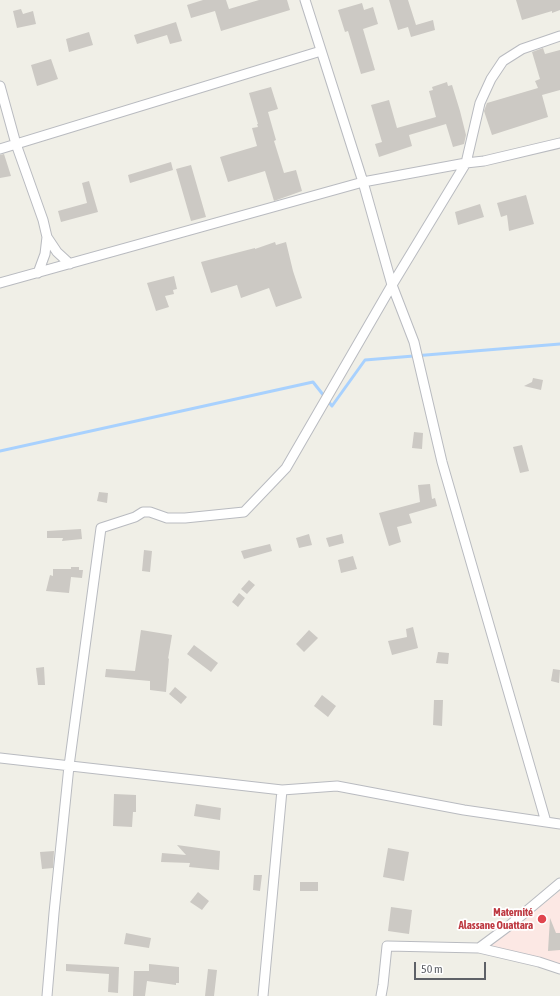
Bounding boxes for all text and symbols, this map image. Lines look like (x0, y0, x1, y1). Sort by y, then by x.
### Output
place label: Maternité Alassane Ouattara (458, 906, 533, 932)
marker: Maternité Alassane Ouattara (536, 913, 548, 925)
scale bar (416, 954, 488, 980)
text: 50 m (421, 962, 443, 976)

